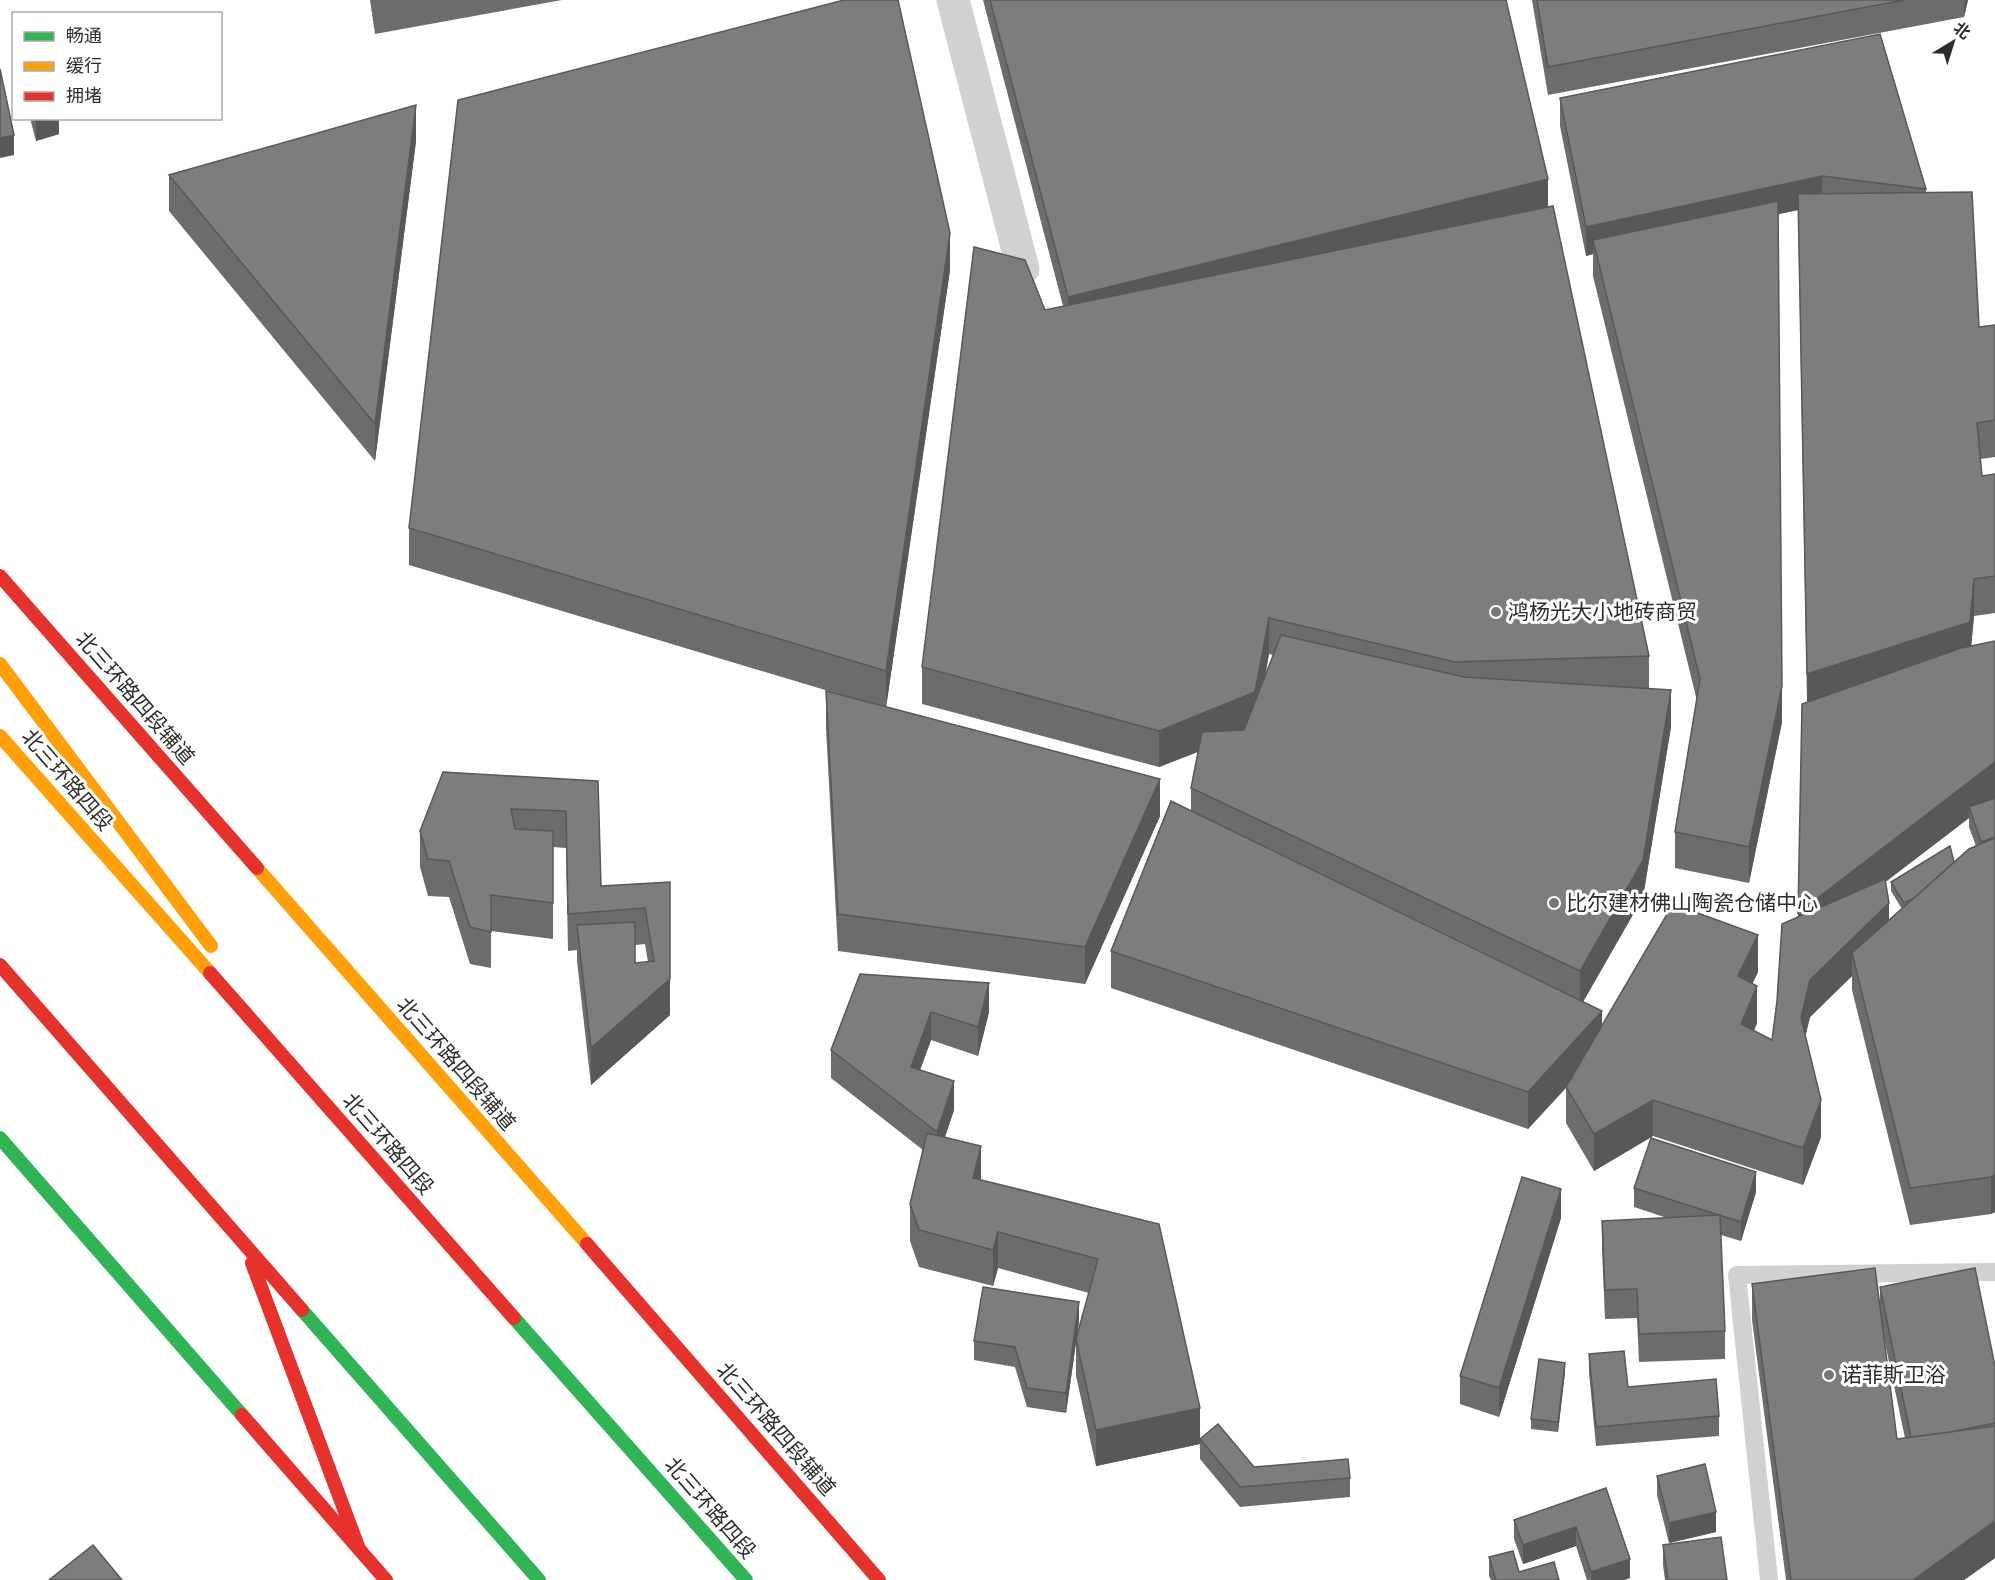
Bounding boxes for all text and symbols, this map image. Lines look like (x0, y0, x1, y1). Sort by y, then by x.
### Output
legend (12, 12, 222, 120)
north arrow (1923, 12, 1983, 72)
text: 北 (1950, 18, 1974, 43)
text: 畅通 (66, 25, 102, 46)
text: 缓行 (66, 55, 102, 76)
text: 拥堵 (66, 85, 102, 106)
place label: 鸿杨光大小地砖商贸 (1508, 599, 1697, 624)
marker: 鸿杨光大小地砖商贸 (1489, 605, 1503, 619)
street label: 北三环路四段辅道 (71, 626, 200, 769)
street label: 北三环路四段 (17, 724, 118, 835)
place label: 比尔建材佛山陶瓷仓储中心 (1566, 890, 1818, 915)
marker: 比尔建材佛山陶瓷仓储中心 (1547, 896, 1561, 910)
street label: 北三环路四段辅道 (392, 992, 521, 1135)
street label: 北三环路四段 (338, 1088, 439, 1199)
street label: 北三环路四段辅道 (712, 1357, 841, 1500)
place label: 诺菲斯卫浴 (1841, 1362, 1946, 1387)
marker: 诺菲斯卫浴 (1822, 1368, 1836, 1382)
street label: 北三环路四段 (660, 1452, 761, 1563)

